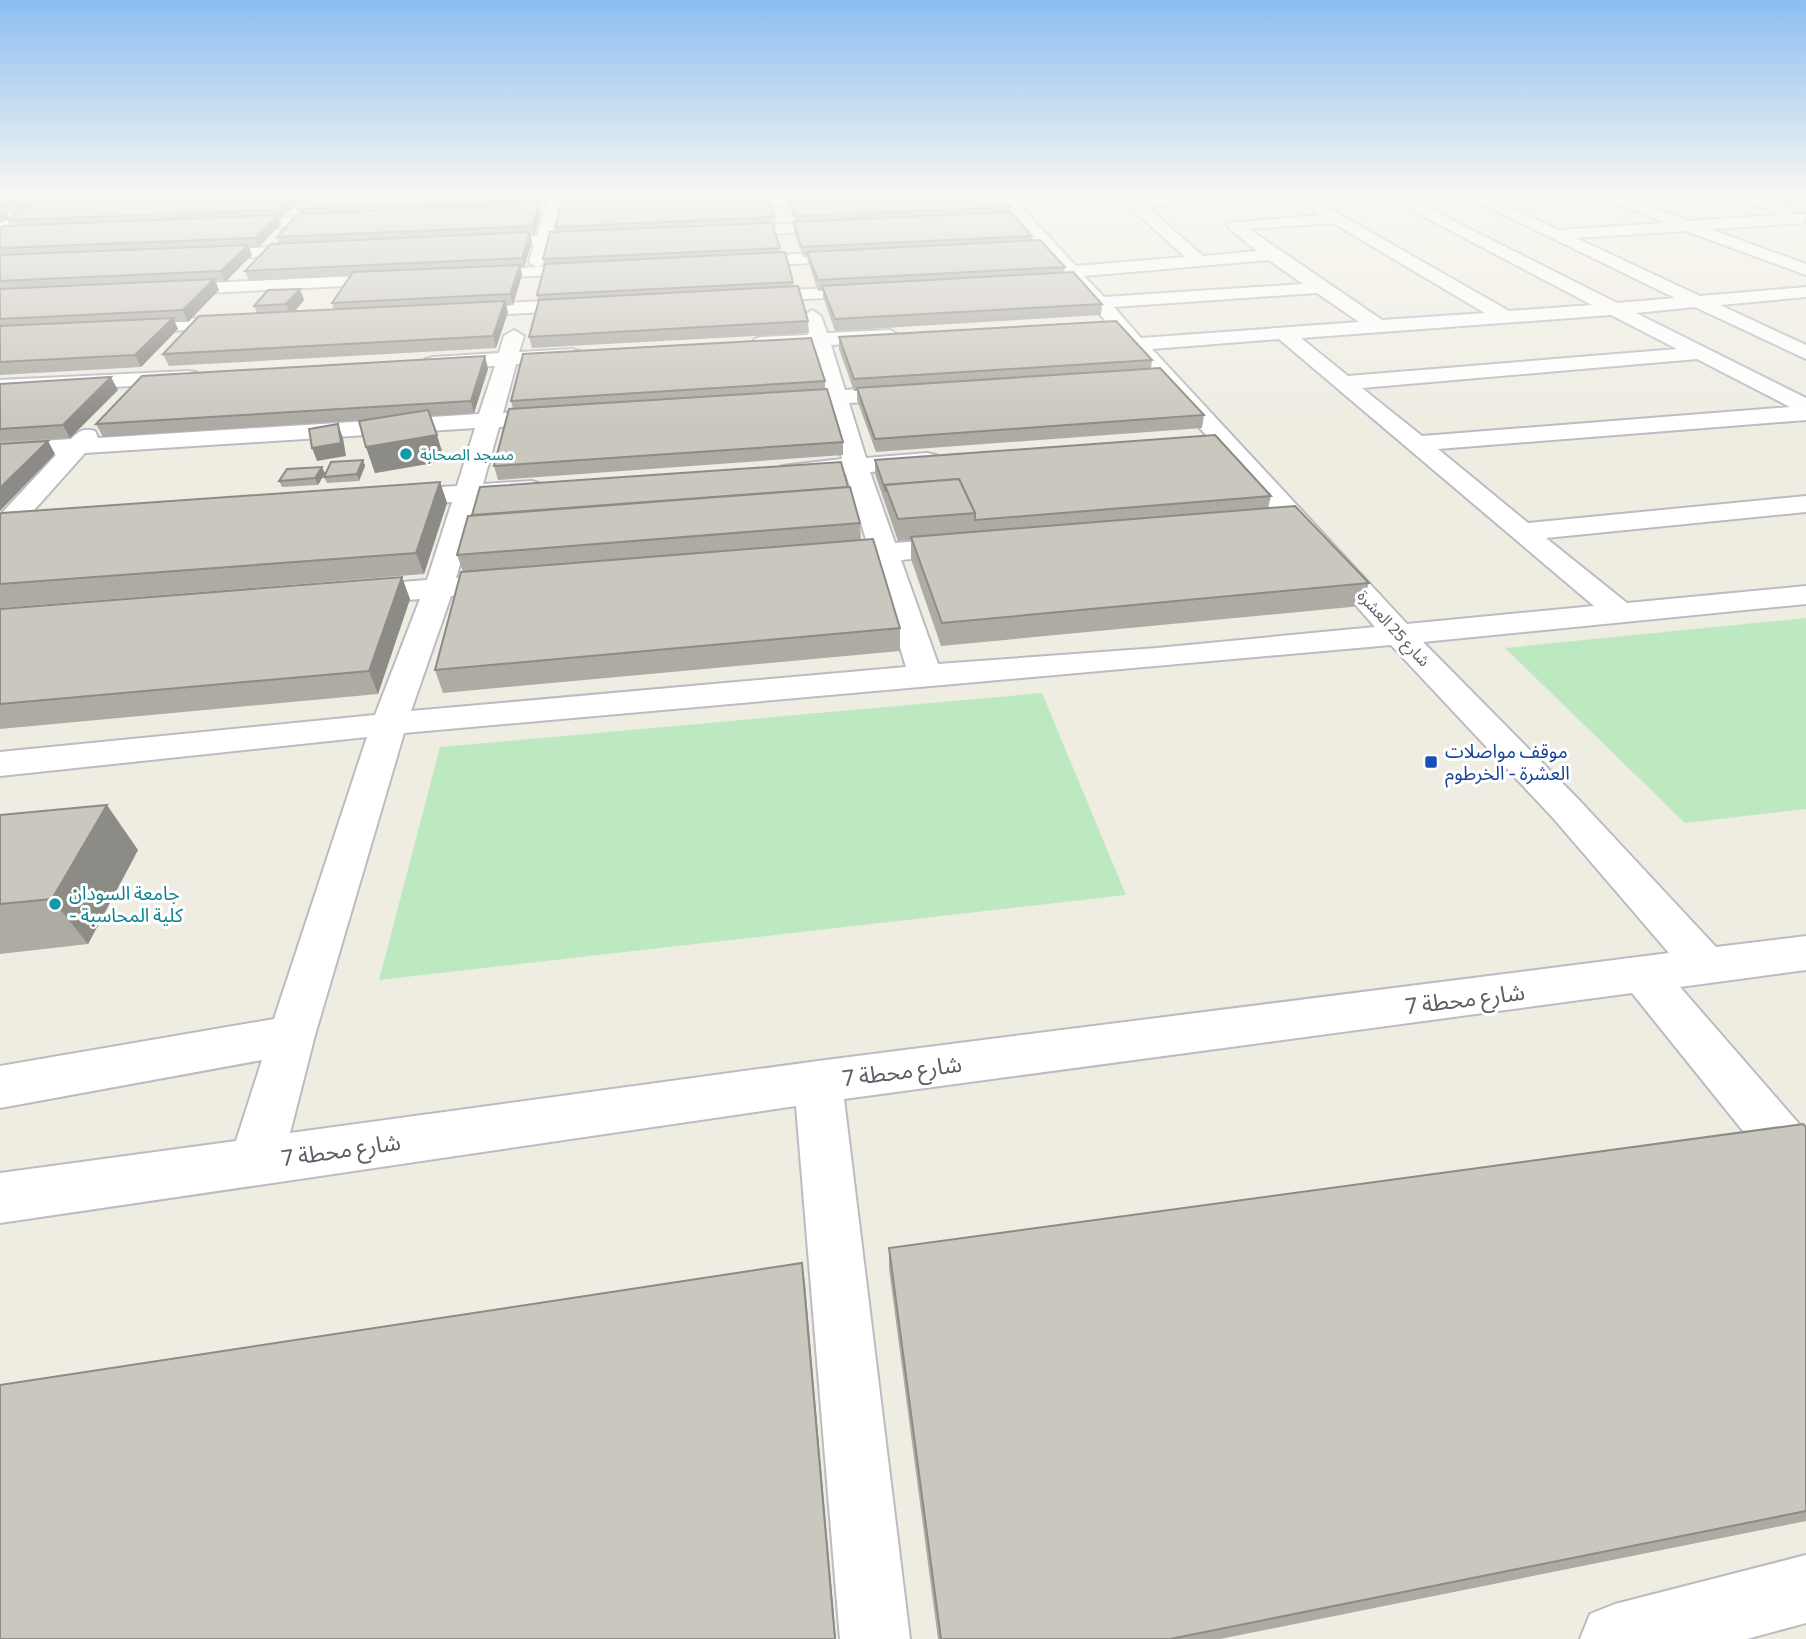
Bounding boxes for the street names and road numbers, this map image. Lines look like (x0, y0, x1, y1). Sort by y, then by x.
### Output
street label: شارع 25 العشرة (1351, 586, 1435, 673)
street label: شارع محطة 7 (1404, 977, 1527, 1023)
street label: شارع محطة 7 (841, 1049, 964, 1095)
street label: شارع محطة 7 (279, 1127, 403, 1175)

